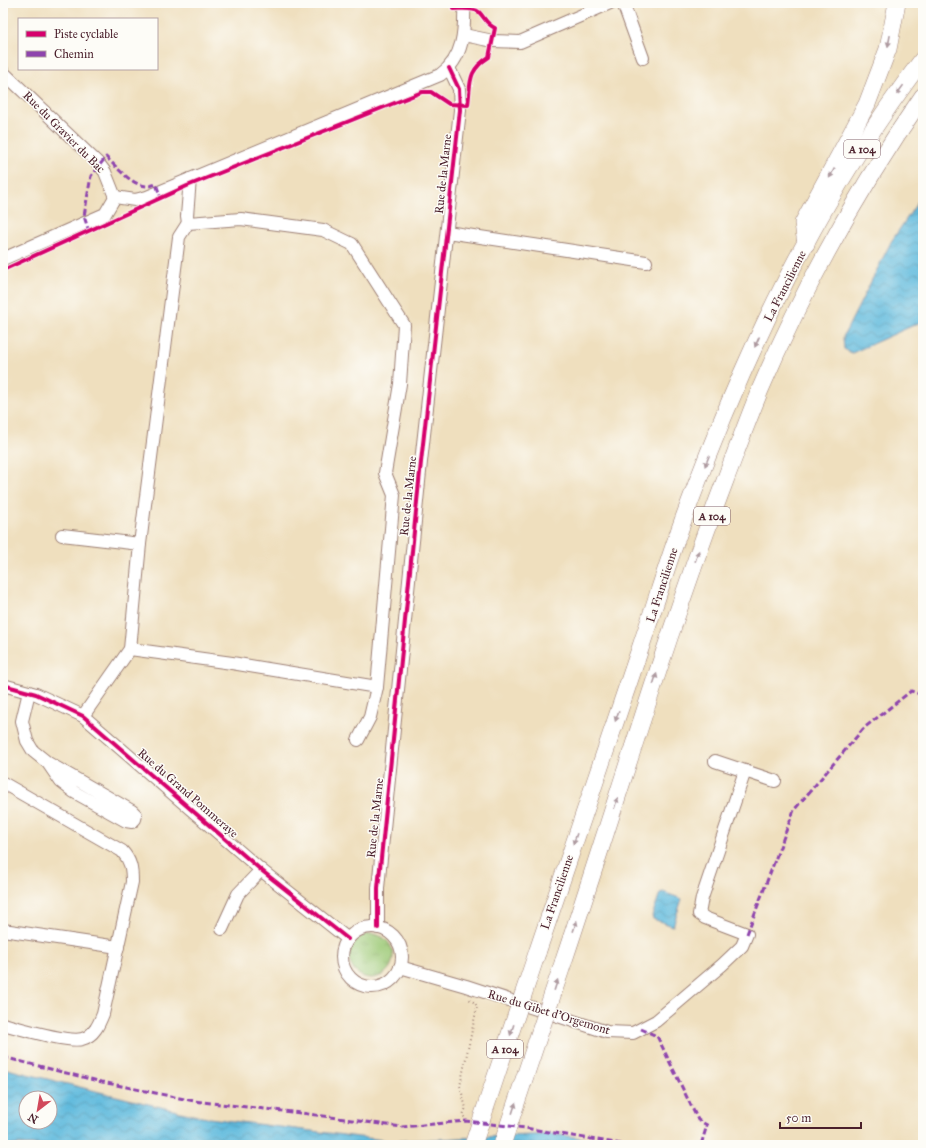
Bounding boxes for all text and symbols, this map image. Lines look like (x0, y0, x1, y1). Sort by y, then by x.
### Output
legend (18, 18, 158, 70)
text: Piste cyclable (54, 27, 118, 41)
one-way arrow (886, 35, 892, 47)
text: Chemin (54, 47, 94, 61)
one-way arrow (895, 84, 904, 95)
street label: Rue du Gravier du Bac (20, 88, 108, 176)
street label: Rue de la Marne (432, 133, 454, 215)
road number: A 104 (844, 140, 880, 158)
one-way arrow (828, 167, 835, 179)
street label: La Francilienne (761, 248, 809, 324)
one-way arrow (754, 336, 760, 348)
street label: Rue de la Marne (397, 455, 419, 537)
one-way arrow (703, 456, 709, 468)
road number: A 104 (694, 507, 730, 525)
street label: La Francilienne (643, 546, 681, 624)
one-way arrow (695, 550, 701, 562)
one-way arrow (653, 673, 659, 685)
one-way arrow (614, 710, 620, 722)
street label: Rue du Grand Pommeraye (135, 746, 241, 840)
street label: Rue de la Marne (364, 777, 386, 859)
one-way arrow (613, 796, 619, 808)
one-way arrow (572, 833, 578, 845)
street label: La Francilienne (538, 853, 576, 931)
one-way arrow (572, 920, 578, 932)
one-way arrow (553, 978, 559, 990)
street label: Rue du Gibet d'Orgemont (486, 987, 613, 1038)
one-way arrow (508, 1024, 514, 1036)
road number: A 104 (487, 1040, 523, 1058)
north arrow (18, 1090, 58, 1130)
one-way arrow (512, 1102, 518, 1114)
scale bar (780, 1104, 861, 1130)
text: N (25, 1110, 40, 1126)
text: 50 m (786, 1111, 811, 1125)

